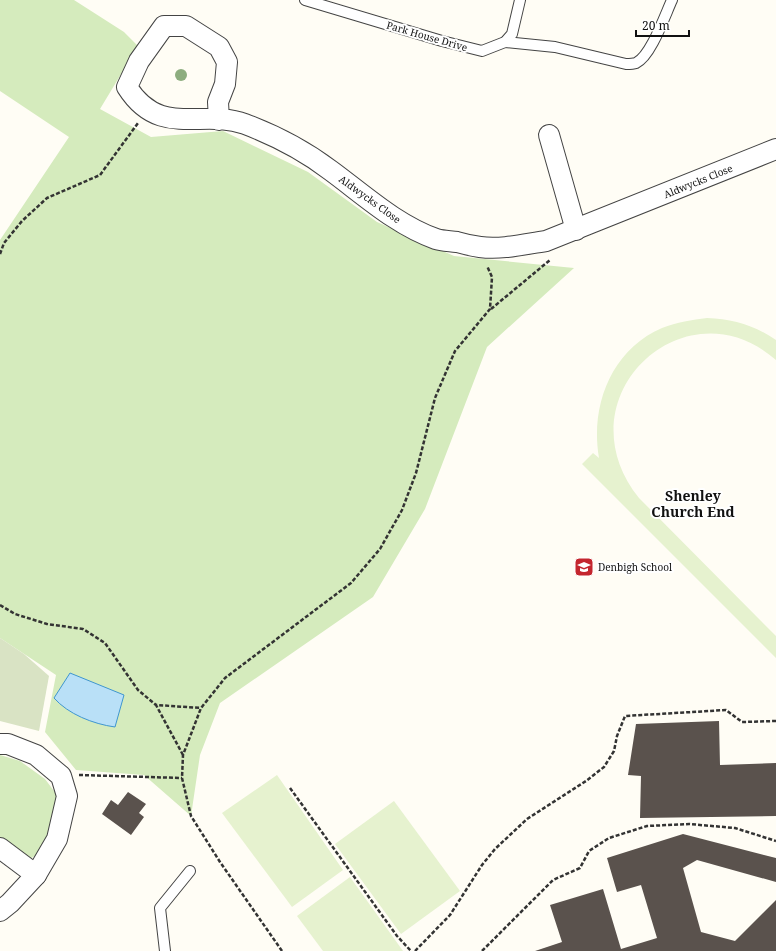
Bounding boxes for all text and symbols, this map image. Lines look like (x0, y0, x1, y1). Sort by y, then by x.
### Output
scale bar (636, 12, 689, 38)
text: 20 m (642, 17, 670, 34)
street label: Park House Drive (385, 18, 469, 54)
street label: Aldwycks Close (661, 161, 735, 201)
street label: Aldwycks Close (336, 172, 404, 226)
district label: Shenley Church End (651, 486, 735, 521)
school or university icon: Denbigh School (573, 556, 595, 578)
place label: Denbigh School (598, 560, 672, 574)

